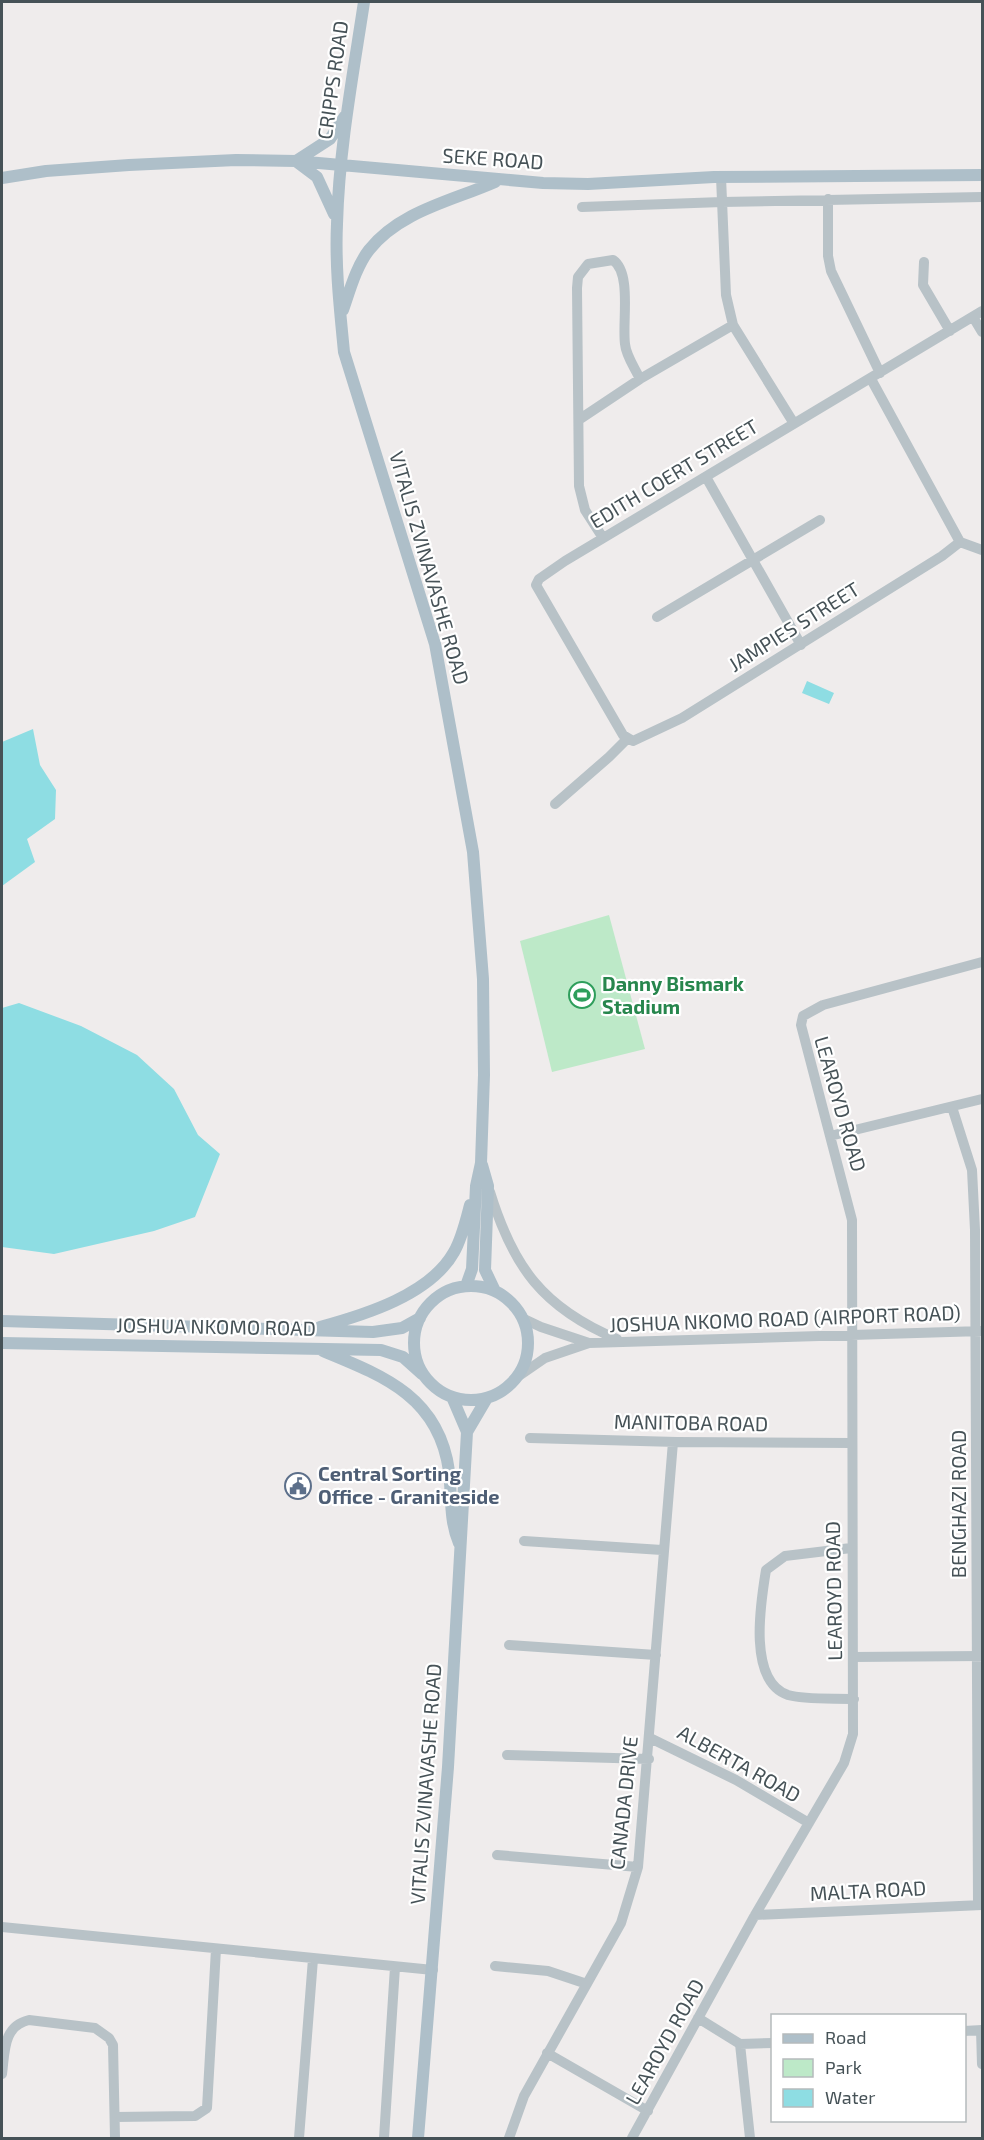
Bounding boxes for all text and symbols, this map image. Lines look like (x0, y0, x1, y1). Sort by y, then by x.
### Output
street label: CRIPPS ROAD (312, 19, 352, 141)
street label: SEKE ROAD (442, 143, 544, 174)
street label: EDITH COERT STREET (585, 413, 762, 533)
street label: VITALIS ZVINAVASHE ROAD (385, 448, 475, 687)
street label: JAMPIES STREET (724, 576, 864, 676)
place label: Danny Bismark Stadium (602, 971, 745, 1018)
sports icon: Danny Bismark Stadium (567, 980, 597, 1010)
street label: LEAROYD ROAD (810, 1033, 872, 1174)
street label: JOSHUA NKOMO ROAD (AIRPORT ROAD) (609, 1300, 961, 1336)
street label: JOSHUA NKOMO ROAD (116, 1312, 316, 1340)
street label: MANITOBA ROAD (614, 1409, 768, 1435)
street label: BENGHAZI ROAD (946, 1430, 970, 1578)
place label: Central Sorting Office - Graniteside (318, 1461, 500, 1508)
public building icon: Central Sorting Office - Graniteside (283, 1471, 313, 1501)
street label: LEAROYD ROAD (820, 1521, 846, 1661)
street label: VITALIS ZVINAVASHE ROAD (405, 1663, 445, 1905)
street label: ALBERTA ROAD (674, 1719, 805, 1807)
street label: CANADA DRIVE (604, 1735, 642, 1871)
street label: MALTA ROAD (809, 1875, 927, 1905)
street label: LEAROYD ROAD (620, 1975, 709, 2108)
legend (771, 2014, 966, 2122)
text: Road (825, 2026, 866, 2048)
text: Park (825, 2056, 862, 2078)
text: Water (825, 2086, 875, 2108)

